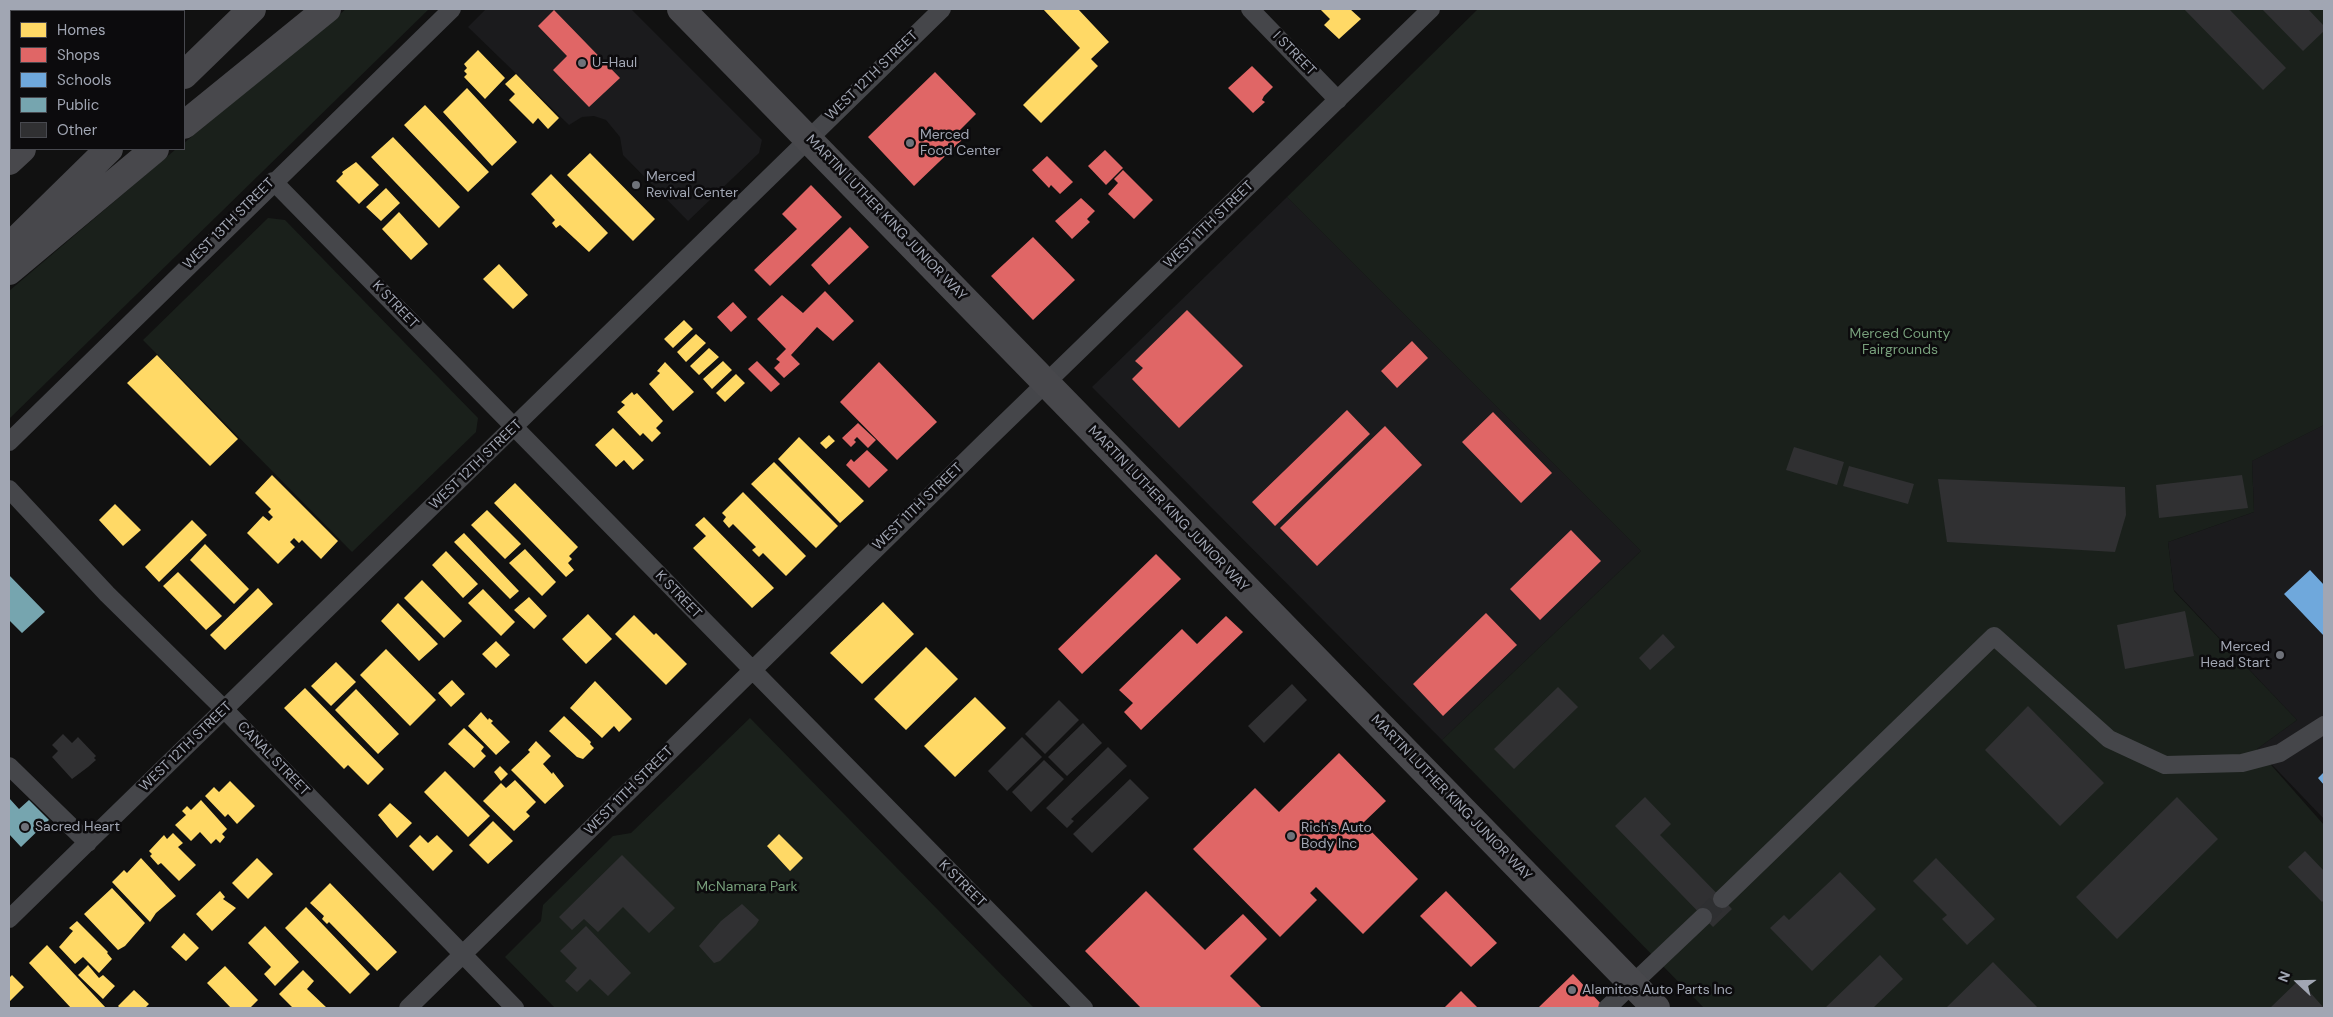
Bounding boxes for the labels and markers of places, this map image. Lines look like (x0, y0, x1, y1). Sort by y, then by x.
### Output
place label: U-Haul (592, 55, 637, 71)
marker: U-Haul (576, 57, 588, 69)
place label: Merced Food Center (920, 127, 1001, 160)
marker: Merced Food Center (904, 137, 916, 149)
place label: Merced Revival Center (646, 169, 738, 202)
marker: Merced Revival Center (630, 179, 642, 191)
place label: Merced Head Start (2201, 639, 2270, 672)
marker: Merced Head Start (2274, 649, 2286, 661)
place label: Sacred Heart (35, 819, 120, 835)
place label: Rich's Auto Body Inc (1301, 820, 1372, 852)
marker: Sacred Heart (19, 821, 31, 833)
marker: Rich's Auto Body Inc (1285, 830, 1297, 842)
place label: Alamitos Auto Parts Inc (1582, 982, 1733, 998)
marker: Alamitos Auto Parts Inc (1566, 984, 1578, 996)

